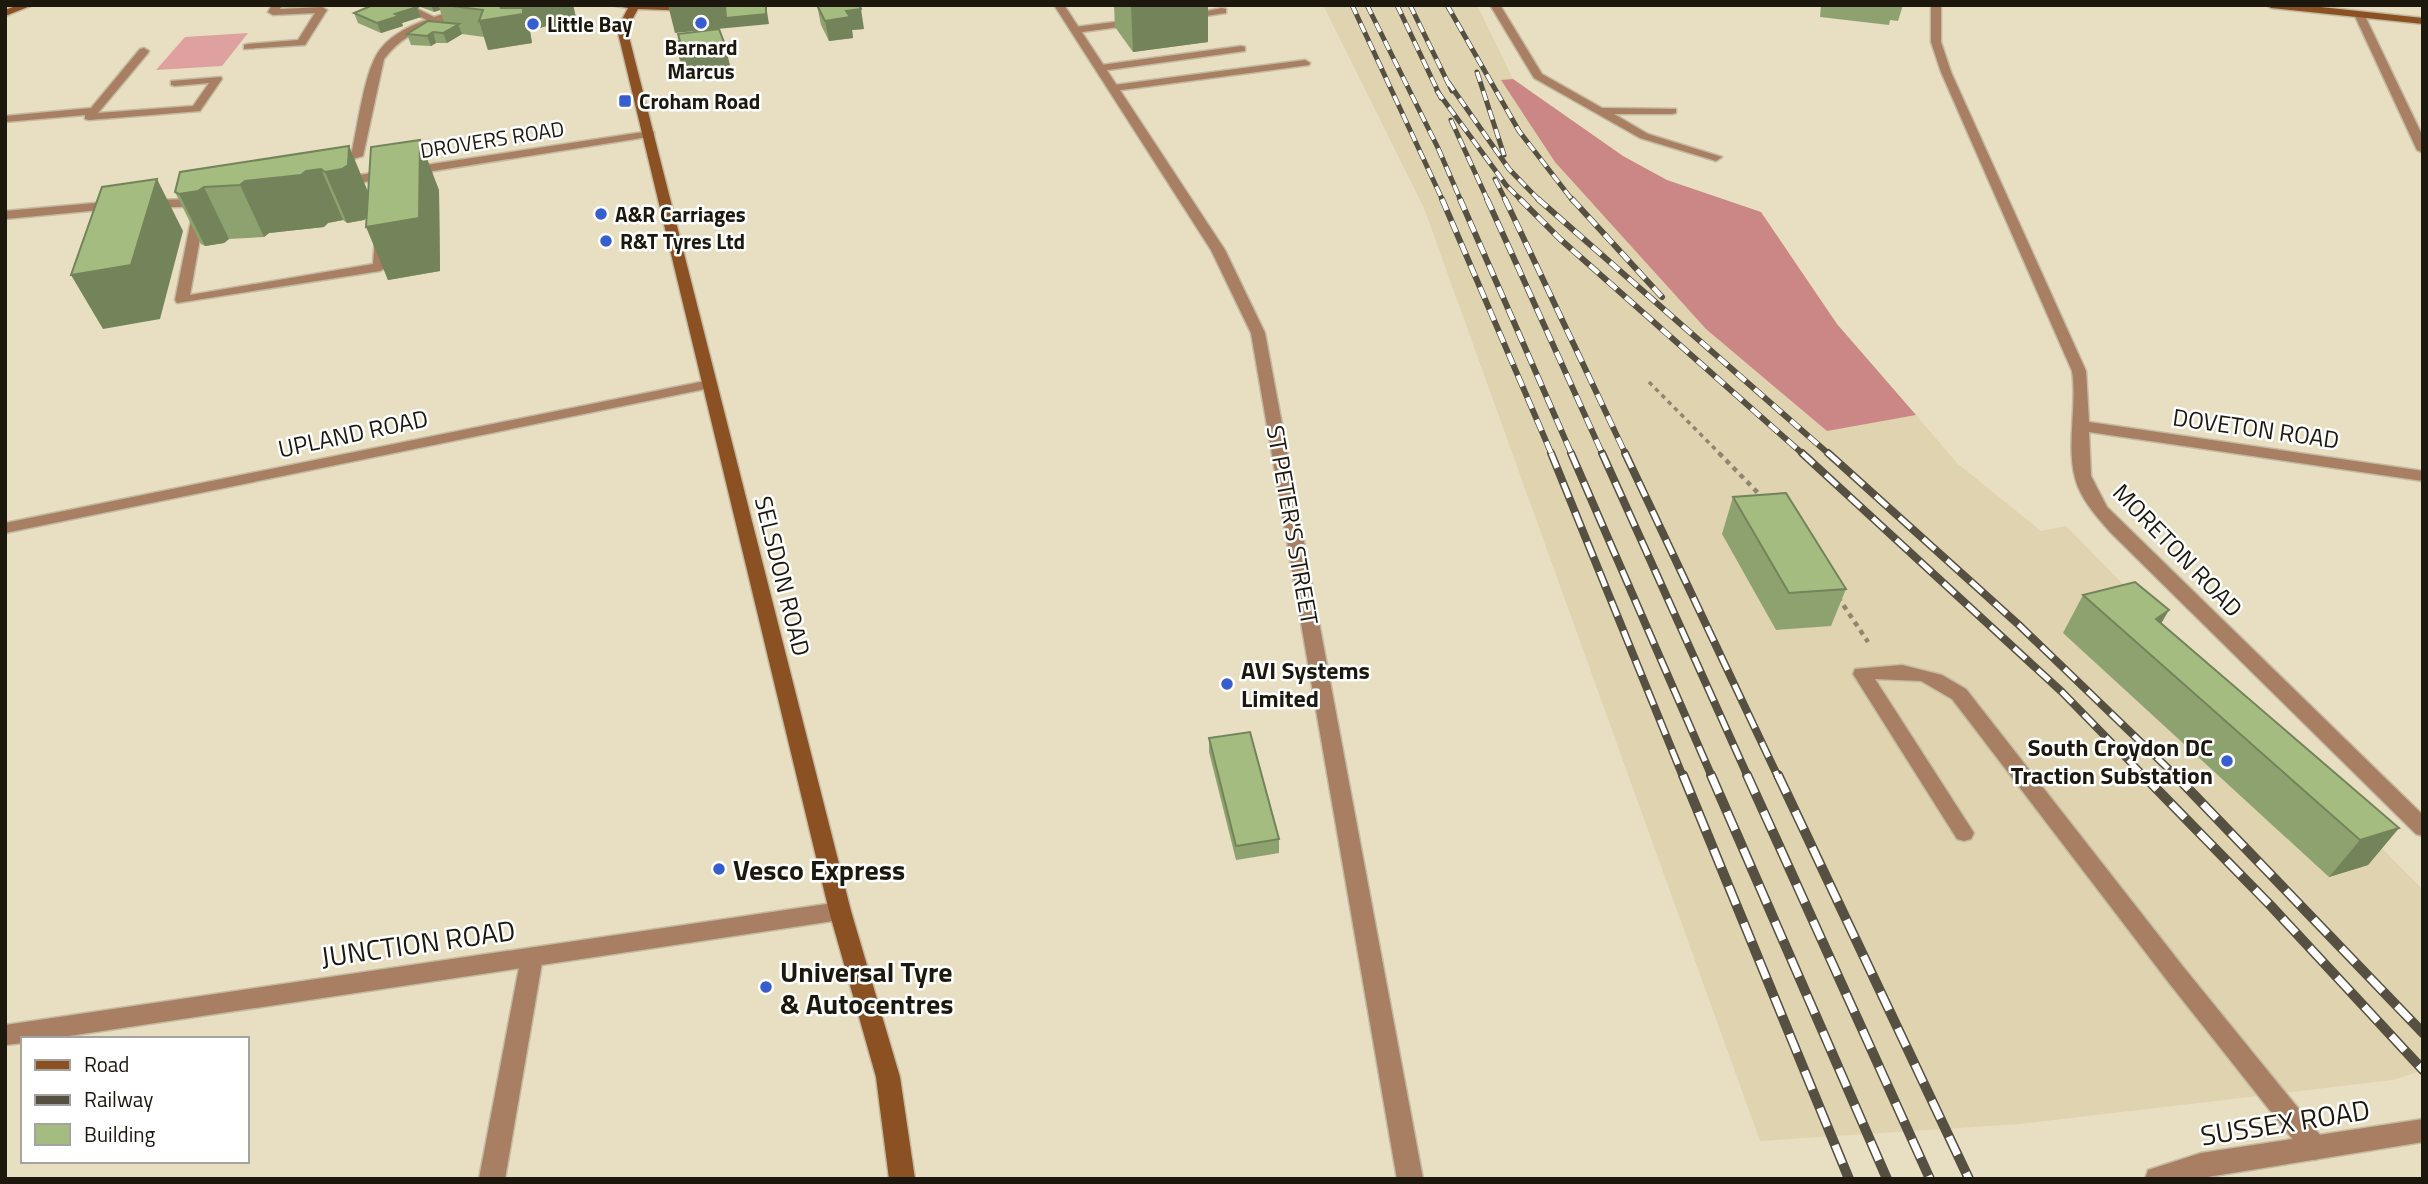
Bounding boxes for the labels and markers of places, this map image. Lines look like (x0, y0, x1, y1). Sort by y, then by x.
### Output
place label: Little Bay (547, 8, 633, 40)
marker: Barnard Marcus (693, 15, 709, 31)
marker: Little Bay (525, 16, 541, 32)
place label: Barnard Marcus (664, 31, 738, 87)
place label: Croham Road (639, 85, 760, 117)
marker: Croham Road (617, 93, 633, 109)
place label: A&R Carriages (615, 198, 746, 230)
marker: A&R Carriages (593, 206, 609, 222)
place label: R&T Tyres Ltd (620, 225, 745, 257)
marker: R&T Tyres Ltd (598, 233, 614, 249)
place label: AVI Systems Limited (1241, 652, 1370, 716)
marker: AVI Systems Limited (1219, 676, 1235, 692)
place label: South Croydon DC Traction Substation (2011, 729, 2213, 793)
marker: South Croydon DC Traction Substation (2219, 753, 2235, 769)
place label: Vesco Express (733, 848, 905, 891)
marker: Vesco Express (711, 861, 727, 877)
place label: Universal Tyre & Autocentres (780, 950, 953, 1025)
marker: Universal Tyre & Autocentres (758, 979, 774, 995)

